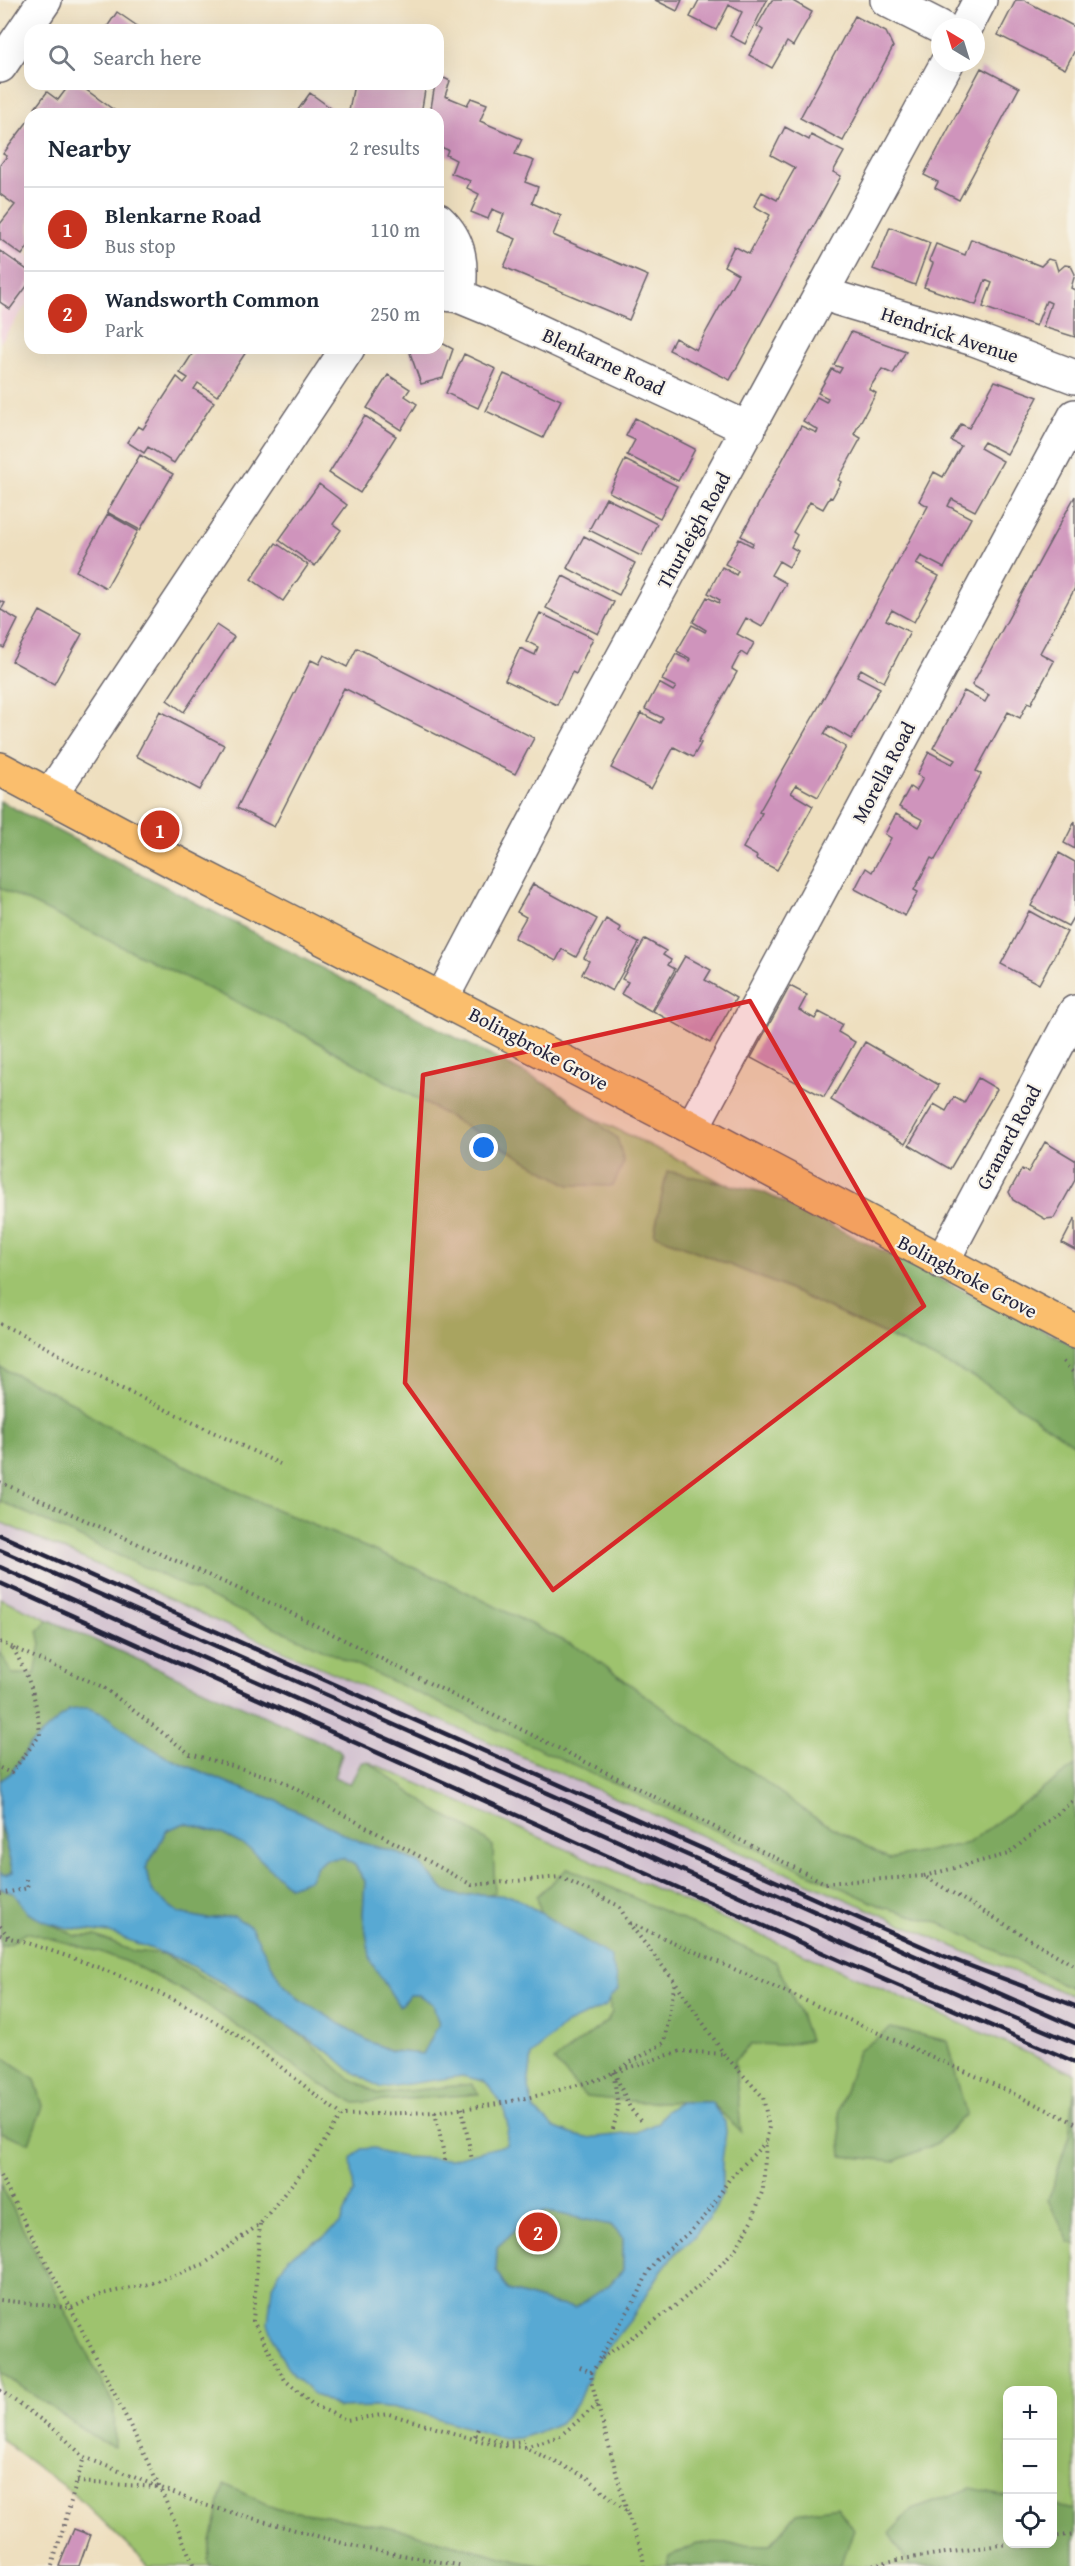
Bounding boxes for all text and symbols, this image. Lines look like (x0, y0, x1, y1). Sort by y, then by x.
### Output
north arrow (931, 18, 985, 72)
search box (24, 24, 444, 90)
icon: search (45, 41, 78, 74)
text: Search here (93, 41, 202, 73)
text: Nearby (48, 128, 131, 167)
text: 2 results (349, 133, 420, 162)
text: Blenkarne Road (105, 199, 261, 231)
text: 1 (62, 215, 73, 244)
text: 110 m (370, 215, 420, 244)
text: Bus stop (105, 231, 176, 260)
text: Wandsworth Common (105, 283, 319, 315)
street label: Hendrick Avenue (878, 298, 1022, 370)
text: 2 (62, 299, 73, 328)
text: 250 m (370, 299, 420, 328)
text: Park (105, 315, 144, 344)
street label: Blenkarne Road (538, 320, 670, 402)
street label: Thurleigh Road (649, 466, 737, 594)
street label: Morella Road (844, 716, 922, 828)
pin: 1 (140, 808, 180, 852)
street label: Bolingbroke Grove (464, 999, 614, 1097)
street label: Granard Road (968, 1079, 1048, 1195)
your location (469, 1133, 498, 1162)
street label: Bolingbroke Grove (893, 1227, 1043, 1325)
pin: 2 (518, 2210, 558, 2254)
map controls (1003, 2386, 1057, 2548)
button: + (1003, 2386, 1057, 2440)
button: − (1003, 2440, 1057, 2494)
button: locate (1003, 2494, 1057, 2548)

